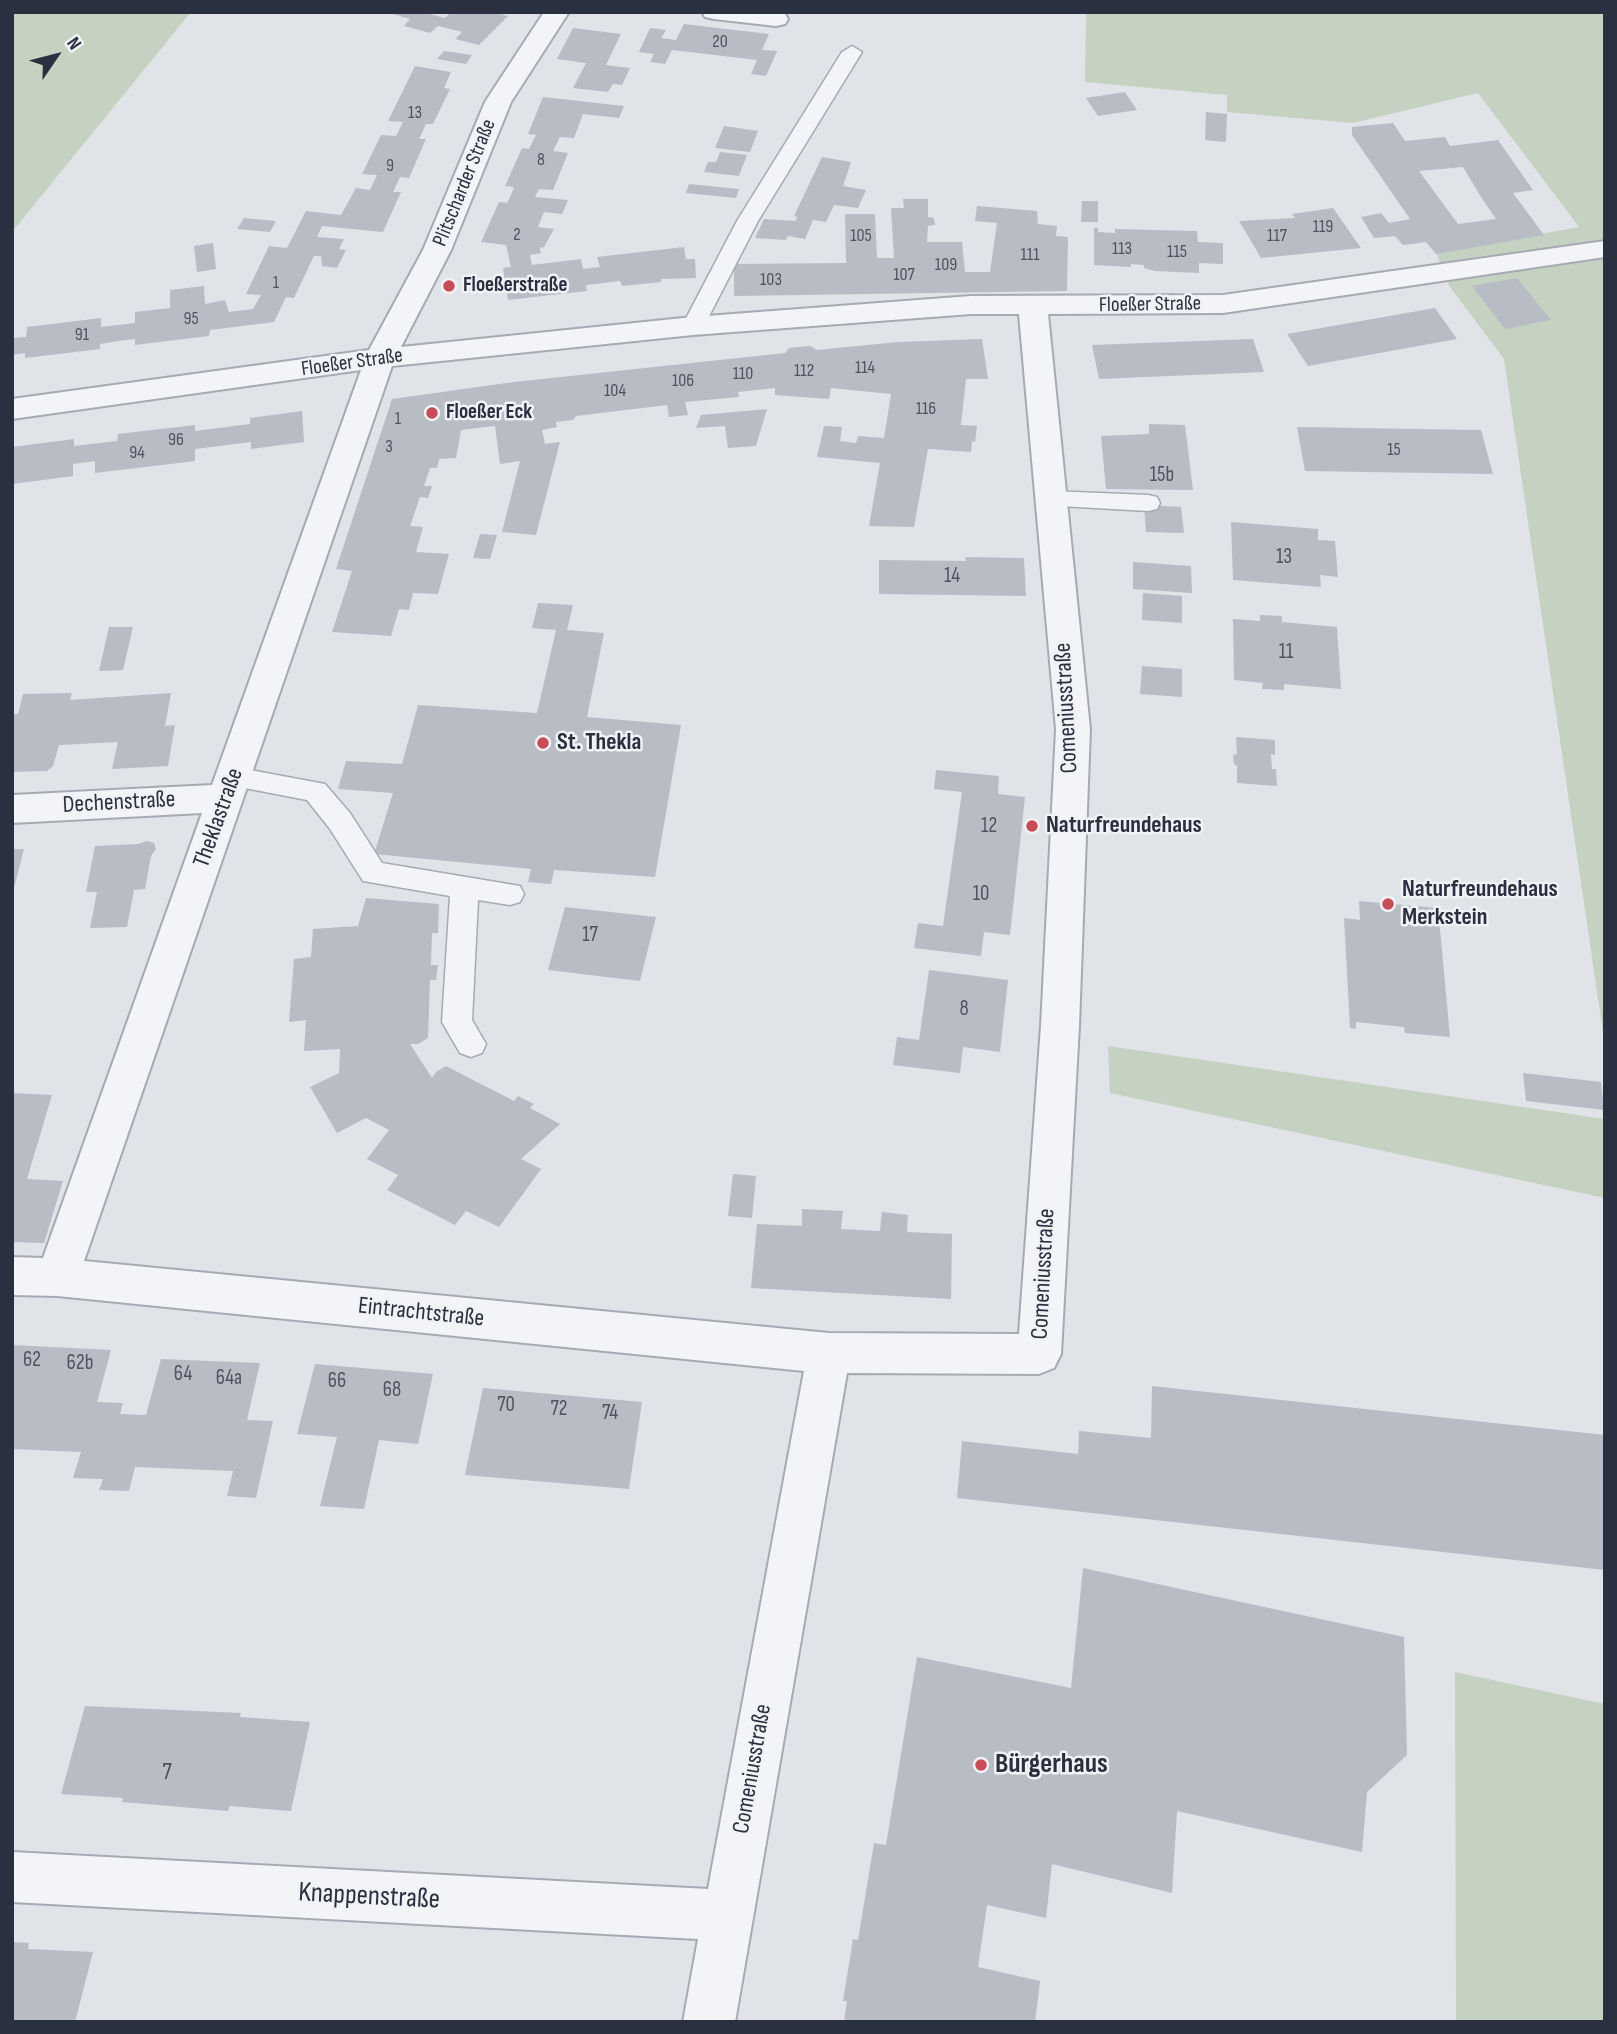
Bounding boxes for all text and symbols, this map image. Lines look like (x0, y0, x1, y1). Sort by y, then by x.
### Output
north arrow (21, 21, 91, 91)
house number: 20 (712, 31, 728, 53)
text: N (61, 33, 86, 54)
house number: 13 (408, 102, 422, 124)
street label: Plitscharder Straße (428, 116, 502, 250)
house number: 8 (537, 149, 545, 171)
house number: 9 (386, 155, 394, 177)
house number: 119 (1313, 216, 1333, 238)
house number: 2 (513, 224, 521, 246)
house number: 105 (850, 225, 872, 247)
house number: 117 (1267, 225, 1287, 247)
house number: 113 (1112, 238, 1132, 260)
house number: 115 (1167, 241, 1187, 263)
house number: 111 (1021, 244, 1039, 266)
house number: 109 (935, 254, 957, 276)
house number: 107 (893, 264, 915, 286)
house number: 103 (760, 269, 782, 291)
house number: 1 (273, 272, 279, 294)
place label: Floeßerstraße (463, 273, 567, 299)
marker: Floeßerstraße (441, 278, 457, 294)
street label: Floeßer Straße (1099, 292, 1201, 318)
house number: 95 (183, 308, 199, 330)
house number: 91 (75, 324, 89, 346)
street label: Floeßer Straße (300, 343, 404, 383)
house number: 114 (855, 357, 875, 379)
house number: 112 (794, 360, 814, 382)
house number: 110 (733, 363, 753, 385)
house number: 106 (672, 370, 694, 392)
house number: 104 (604, 380, 626, 402)
house number: 116 (916, 398, 936, 420)
place label: Floeßer Eck (446, 400, 532, 426)
marker: Floeßer Eck (424, 405, 440, 421)
house number: 1 (395, 408, 401, 430)
house number: 96 (168, 429, 184, 451)
house number: 3 (385, 436, 393, 458)
house number: 15 (1387, 439, 1401, 461)
house number: 94 (129, 442, 145, 464)
house number: 15b (1150, 463, 1174, 489)
house number: 13 (1276, 545, 1292, 571)
house number: 14 (944, 564, 960, 590)
house number: 11 (1279, 640, 1293, 666)
street label: Comeniusstraße (1049, 642, 1085, 774)
place label: St. Thekla (557, 729, 641, 757)
marker: St. Thekla (535, 735, 551, 751)
street label: Theklastraße (188, 764, 250, 872)
street label: Dechenstraße (62, 786, 176, 820)
place label: Naturfreundehaus (1046, 812, 1202, 840)
house number: 12 (981, 814, 997, 840)
marker: Naturfreundehaus (1024, 818, 1040, 834)
place label: Naturfreundehaus Merkstein (1402, 876, 1558, 932)
house number: 10 (973, 882, 989, 908)
marker: Naturfreundehaus Merkstein (1380, 896, 1396, 912)
house number: 17 (582, 923, 598, 949)
house number: 8 (959, 997, 969, 1023)
street label: Comeniusstraße (1026, 1208, 1062, 1340)
street label: Eintrachtstraße (357, 1292, 485, 1334)
house number: 62 (23, 1348, 41, 1374)
house number: 62b (67, 1351, 93, 1377)
house number: 64 (174, 1362, 192, 1388)
house number: 64a (216, 1366, 242, 1392)
house number: 66 (328, 1369, 346, 1395)
house number: 68 (383, 1378, 401, 1404)
house number: 70 (497, 1393, 515, 1419)
house number: 72 (550, 1397, 568, 1423)
house number: 74 (602, 1401, 618, 1427)
street label: Comeniusstraße (727, 1702, 779, 1836)
place label: Bürgerhaus (995, 1748, 1108, 1782)
marker: Bürgerhaus (973, 1757, 989, 1773)
house number: 7 (162, 1759, 172, 1787)
street label: Knappenstraße (297, 1877, 441, 1917)

